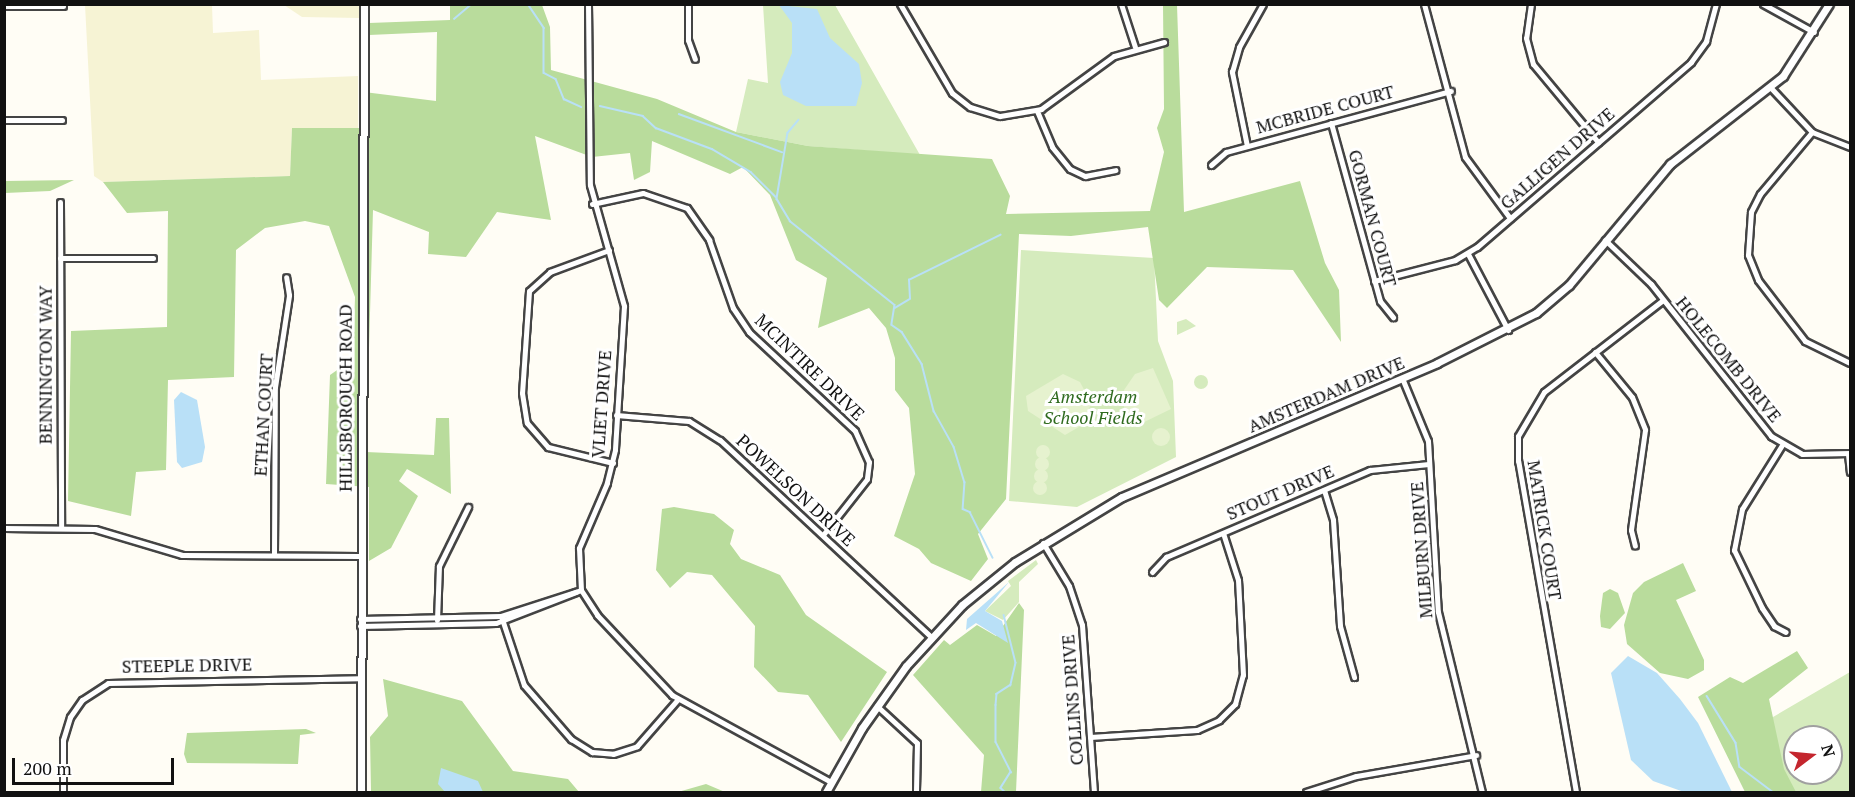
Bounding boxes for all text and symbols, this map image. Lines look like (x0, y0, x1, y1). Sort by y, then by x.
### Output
street label: MCBRIDE COURT (1254, 80, 1396, 138)
street label: GALLIGEN DRIVE (1495, 102, 1619, 214)
street label: GORMAN COURT (1344, 147, 1402, 289)
street label: BENNINGTON WAY (34, 286, 56, 444)
street label: HOLECOMB DRIVE (1672, 292, 1786, 426)
street label: HILLSBOROUGH ROAD (334, 304, 356, 492)
street label: MCINTIRE DRIVE (751, 309, 869, 425)
street label: VLIET DRIVE (586, 349, 616, 459)
street label: AMSTERDAM DRIVE (1244, 351, 1408, 437)
street label: ETHAN COURT (249, 353, 277, 477)
park label: Amsterdam School Fields (1043, 386, 1143, 428)
street label: POWELSON DRIVE (732, 430, 860, 550)
street label: MATRICK COURT (1523, 459, 1567, 601)
street label: STOUT DRIVE (1223, 460, 1337, 524)
street label: MILBURN DRIVE (1405, 481, 1437, 619)
street label: COLLINS DRIVE (1057, 634, 1087, 766)
street label: STEEPLE DRIVE (122, 653, 252, 677)
north arrow (1783, 725, 1843, 785)
text: N (1816, 742, 1841, 759)
scale bar (15, 746, 177, 784)
text: 200 m (23, 756, 72, 780)

